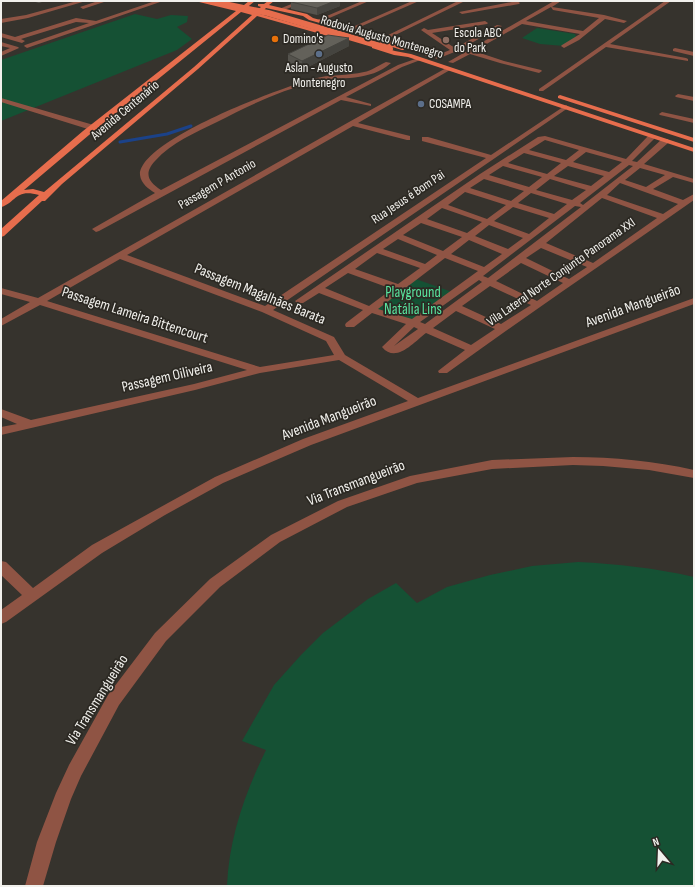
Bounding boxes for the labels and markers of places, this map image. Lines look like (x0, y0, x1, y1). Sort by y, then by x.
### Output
place label: Escola ABC do Park (454, 25, 502, 56)
place label: Domino's (283, 31, 324, 47)
marker: Domino's (270, 34, 280, 44)
marker: Escola ABC do Park (441, 35, 451, 45)
marker: Aslan - Augusto Montenegro (314, 49, 324, 59)
place label: Aslan - Augusto Montenegro (284, 60, 353, 91)
place label: COSAMPA (429, 96, 472, 112)
marker: COSAMPA (416, 99, 426, 109)

